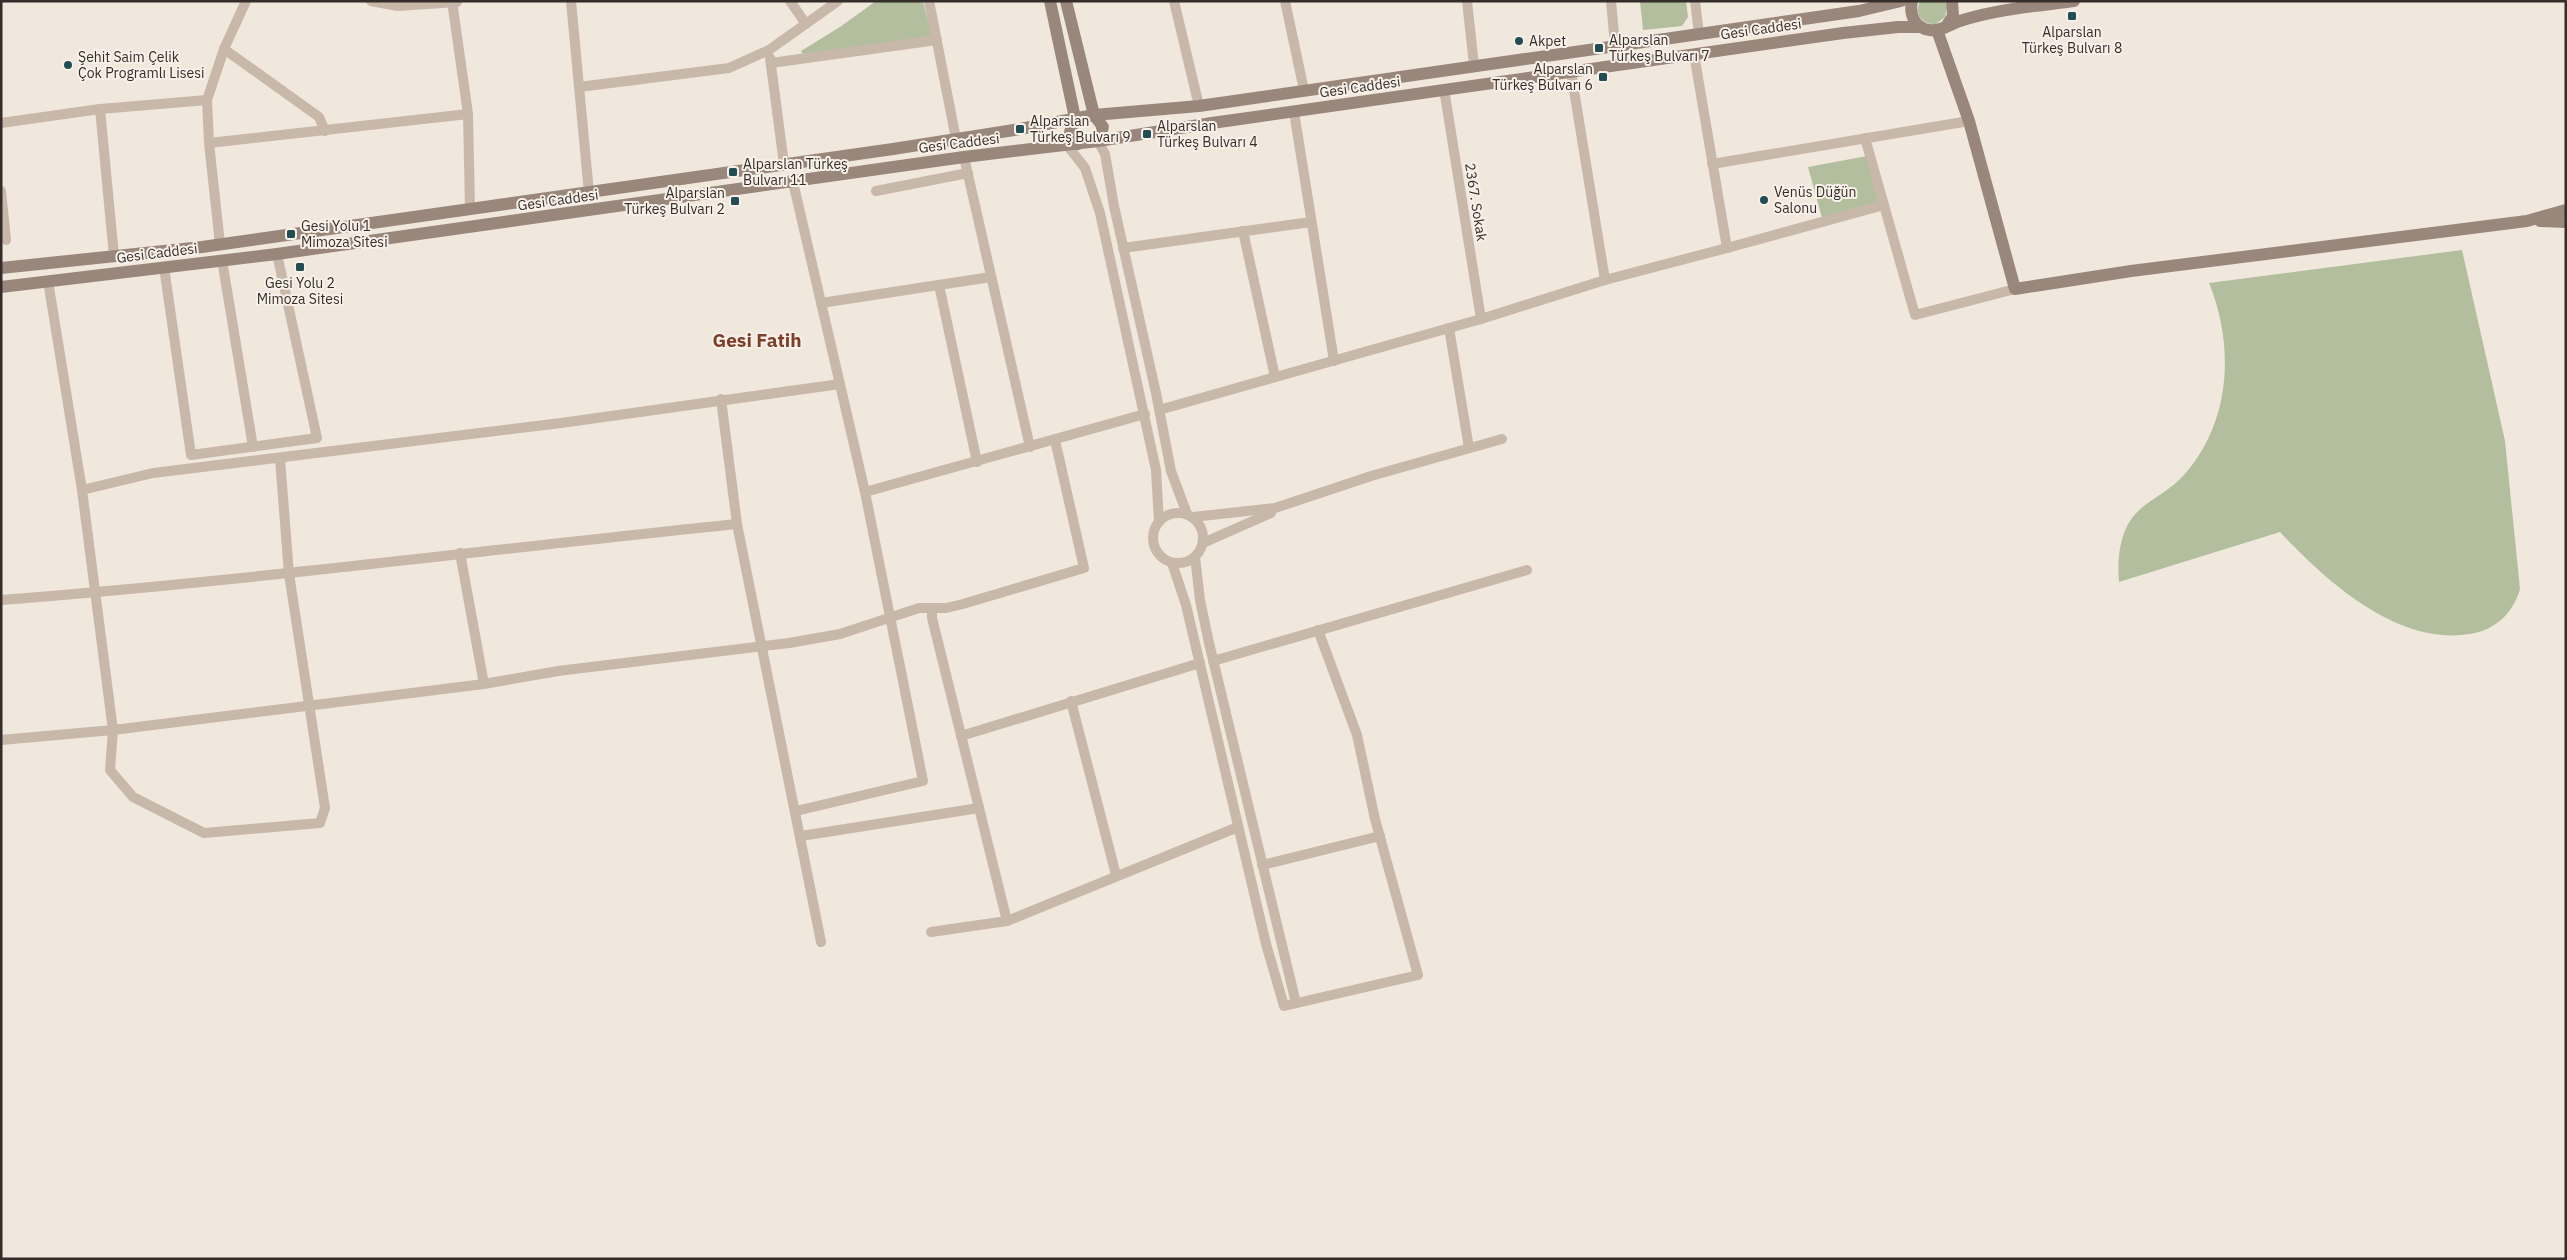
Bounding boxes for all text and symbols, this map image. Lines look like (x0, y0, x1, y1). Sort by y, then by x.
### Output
marker: Alparslan Türkeş Bulvarı 8 (2066, 10, 2078, 22)
street label: Gesi Caddesi (1719, 14, 1803, 44)
place label: Alparslan Türkeş Bulvarı 8 (2022, 23, 2122, 57)
place label: Alparslan Türkeş Bulvarı 7 (1609, 31, 1710, 65)
place label: Akpet (1529, 32, 1566, 50)
marker: Akpet (1513, 35, 1525, 47)
marker: Alparslan Türkeş Bulvarı 7 (1593, 42, 1605, 54)
place label: Şehit Saim Çelik Çok Programlı Lisesi (78, 48, 205, 82)
marker: Şehit Saim Çelik Çok Programlı Lisesi (62, 59, 74, 71)
place label: Alparslan Türkeş Bulvarı 6 (1492, 60, 1593, 94)
marker: Alparslan Türkeş Bulvarı 6 (1597, 71, 1609, 83)
street label: Gesi Caddesi (1318, 72, 1402, 102)
place label: Alparslan Türkeş Bulvarı 9 (1030, 112, 1131, 146)
place label: Alparslan Türkeş Bulvarı 4 (1157, 117, 1258, 151)
marker: Alparslan Türkeş Bulvarı 9 (1014, 123, 1026, 135)
marker: Alparslan Türkeş Bulvarı 4 (1141, 128, 1153, 140)
street label: Gesi Caddesi (917, 129, 1001, 157)
place label: Alparslan Türkeş Bulvarı 11 (743, 155, 848, 189)
street label: 2367. Sokak (1461, 162, 1491, 243)
marker: Alparslan Türkeş Bulvarı 11 (727, 166, 739, 178)
place label: Venüs Düğün Salonu (1774, 183, 1856, 217)
place label: Alparslan Türkeş Bulvarı 2 (624, 184, 725, 218)
street label: Gesi Caddesi (516, 185, 600, 215)
marker: Venüs Düğün Salonu (1758, 194, 1770, 206)
marker: Alparslan Türkeş Bulvarı 2 (729, 195, 741, 207)
place label: Gesi Yolu 1 Mimoza Sitesi (301, 217, 388, 251)
marker: Gesi Yolu 1 Mimoza Sitesi (285, 228, 297, 240)
street label: Gesi Caddesi (115, 239, 199, 267)
marker: Gesi Yolu 2 Mimoza Sitesi (294, 261, 306, 273)
place label: Gesi Yolu 2 Mimoza Sitesi (257, 274, 343, 308)
district label: Gesi Fatih (713, 328, 801, 352)

